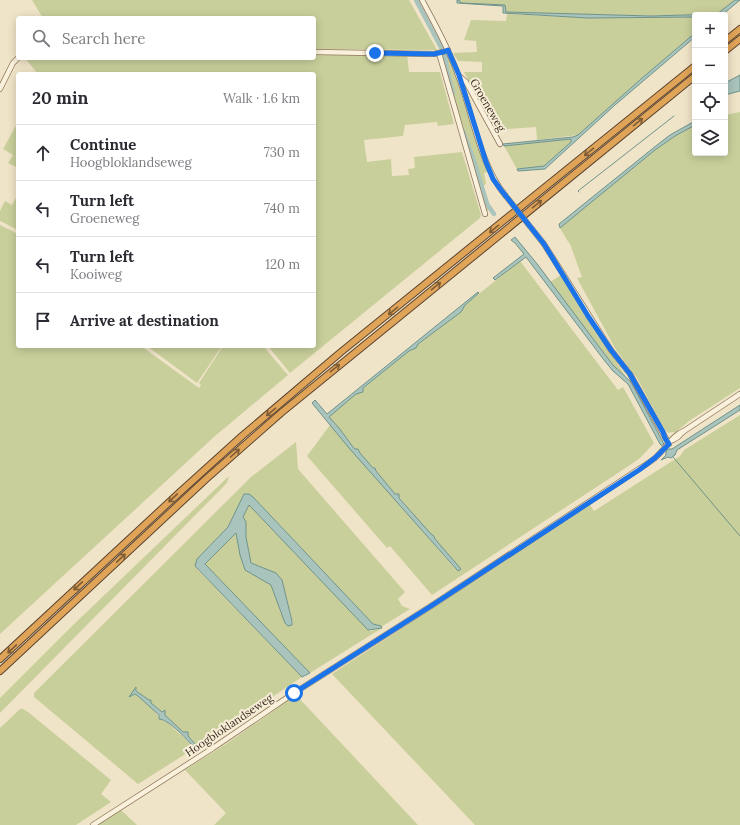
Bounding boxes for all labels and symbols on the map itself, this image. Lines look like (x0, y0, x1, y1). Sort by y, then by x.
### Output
route end (366, 44, 384, 62)
street label: Groeneweg (467, 76, 509, 135)
one-way arrow (633, 117, 644, 126)
one-way arrow (583, 148, 594, 156)
one-way arrow (532, 199, 543, 208)
one-way arrow (488, 225, 499, 234)
one-way arrow (431, 281, 442, 290)
one-way arrow (387, 307, 398, 315)
one-way arrow (330, 363, 341, 372)
one-way arrow (265, 407, 276, 416)
one-way arrow (230, 448, 240, 458)
one-way arrow (168, 493, 178, 502)
one-way arrow (116, 553, 126, 563)
one-way arrow (73, 582, 83, 591)
one-way arrow (6, 644, 17, 653)
route start (285, 684, 303, 702)
street label: Hoogbloklandseweg (182, 690, 276, 760)

